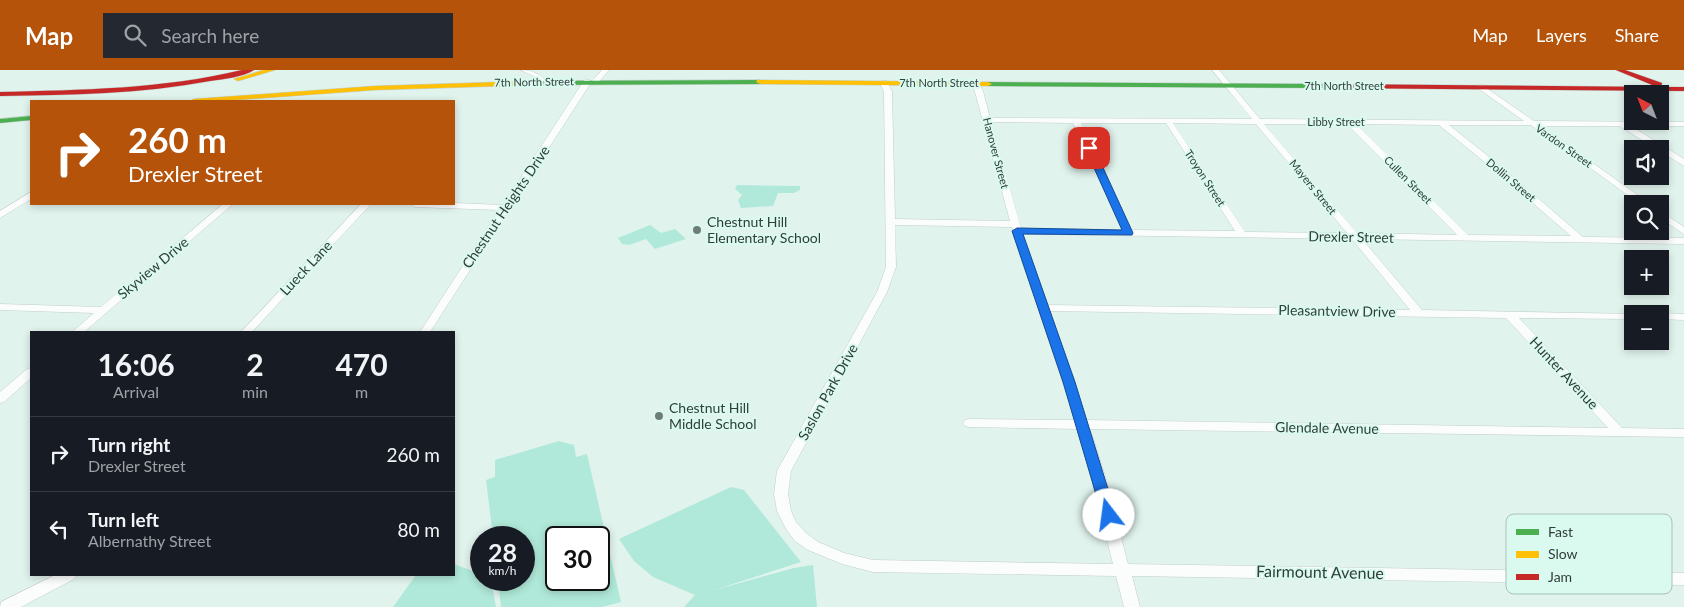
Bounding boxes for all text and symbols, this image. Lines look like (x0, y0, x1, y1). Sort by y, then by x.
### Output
search box (103, 13, 453, 58)
text: Map (25, 21, 73, 50)
icon: search (121, 21, 149, 49)
text: Search here (161, 24, 259, 47)
text: Map (1472, 24, 1508, 46)
text: Layers (1536, 24, 1587, 46)
text: Share (1615, 24, 1659, 46)
street label: 7th North Street (494, 74, 574, 89)
street label: 7th North Street (899, 76, 979, 89)
street label: 7th North Street (1304, 79, 1384, 92)
north arrow (1624, 85, 1669, 130)
map controls (1624, 85, 1669, 350)
street label: Libby Street (1307, 115, 1365, 128)
street label: Hanover Street (981, 116, 1012, 190)
text: 260 m (128, 118, 227, 160)
icon: right (45, 120, 110, 185)
street label: Vardon Street (1533, 121, 1595, 170)
pin (1068, 127, 1110, 169)
icon: arrive (1075, 134, 1103, 162)
button: sound (1624, 140, 1669, 185)
street label: Chestnut Heights Drive (458, 142, 553, 271)
street label: Troyon Street (1182, 147, 1229, 208)
street label: Cullen Street (1382, 153, 1435, 206)
street label: Dollin Street (1484, 155, 1539, 204)
street label: Mayers Street (1287, 156, 1340, 217)
text: Drexler Street (128, 160, 262, 187)
button: search (1624, 195, 1669, 240)
place label: Chestnut Hill Elementary School (707, 213, 821, 246)
marker: Chestnut Hill Elementary School (691, 224, 703, 236)
street label: Drexler Street (1308, 227, 1394, 246)
street label: Skyview Drive (114, 233, 192, 302)
street label: Lueck Lane (276, 237, 335, 299)
button: + (1624, 250, 1669, 295)
street label: Pleasantview Drive (1278, 301, 1396, 320)
button: − (1624, 305, 1669, 350)
street label: Hunter Avenue (1527, 333, 1602, 412)
street label: Saslon Park Drive (794, 341, 861, 443)
text: 16:06 (97, 346, 175, 382)
text: 2 (246, 346, 264, 382)
text: 470 (335, 346, 388, 382)
text: Arrival (113, 382, 159, 401)
text: min (242, 382, 268, 401)
text: m (355, 382, 368, 401)
place label: Chestnut Hill Middle School (669, 399, 756, 432)
marker: Chestnut Hill Middle School (653, 410, 665, 422)
street label: Glendale Avenue (1275, 418, 1379, 437)
text: Turn right (88, 433, 170, 456)
icon: right (45, 440, 73, 468)
text: 260 m (386, 443, 440, 466)
text: Drexler Street (88, 456, 186, 475)
position arrow (1082, 488, 1134, 540)
text: Turn left (88, 508, 159, 531)
legend (1506, 514, 1672, 594)
icon: left (45, 515, 73, 543)
text: 80 m (397, 518, 440, 541)
text: Fast (1548, 523, 1573, 540)
speed limit sign: 30 (545, 526, 610, 591)
text: Albernathy Street (88, 531, 211, 550)
text: 28 (488, 537, 517, 567)
text: Slow (1548, 545, 1578, 562)
street label: Fairmount Avenue (1256, 561, 1384, 582)
text: km/h (488, 563, 517, 578)
text: Jam (1548, 568, 1572, 585)

